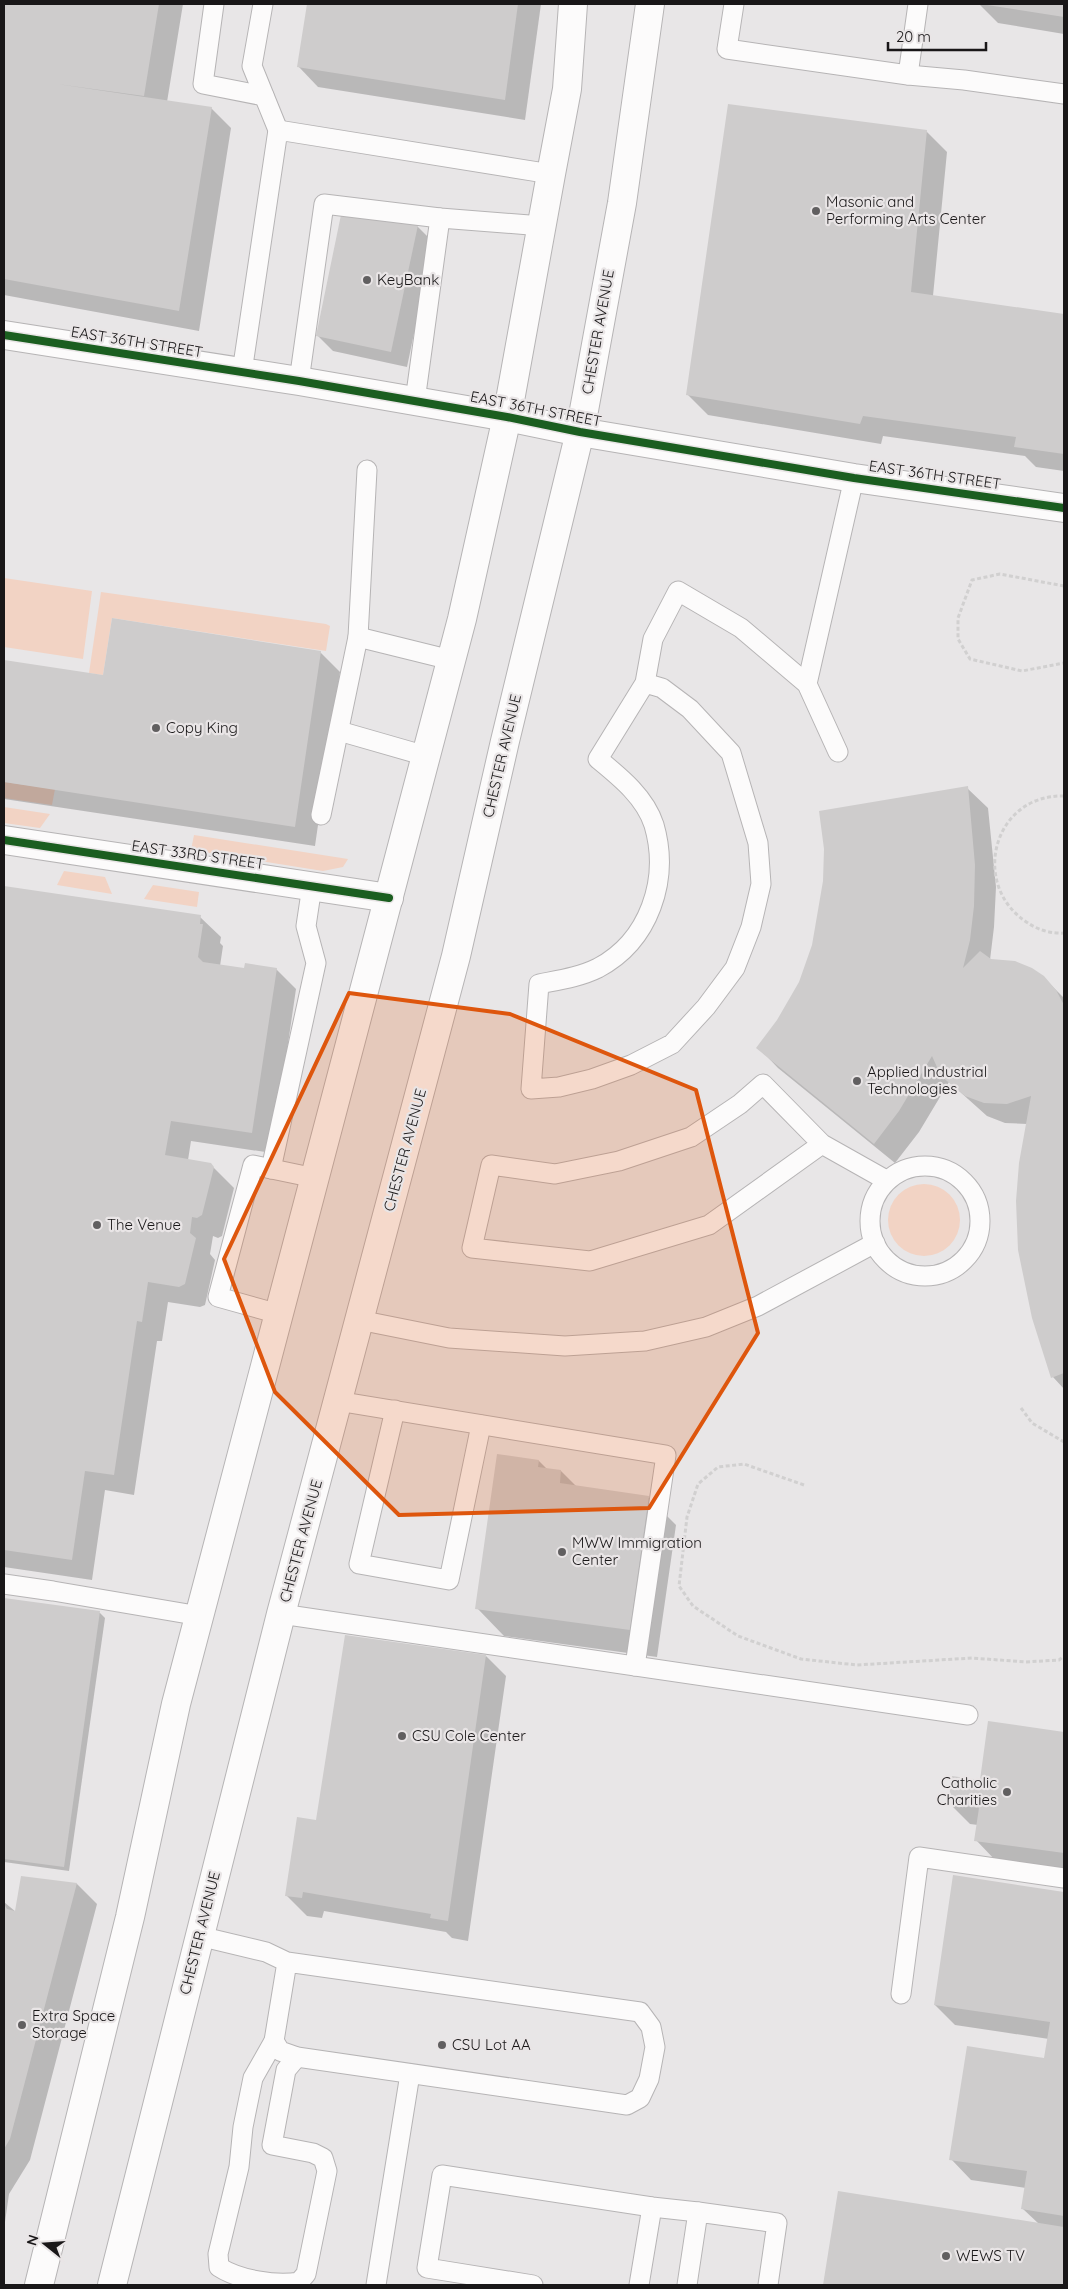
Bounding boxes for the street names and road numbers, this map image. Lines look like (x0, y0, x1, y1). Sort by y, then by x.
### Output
street label: CHESTER AVENUE (577, 268, 618, 396)
street label: EAST 36TH STREET (70, 322, 204, 361)
street label: EAST 36TH STREET (469, 386, 603, 431)
street label: EAST 36TH STREET (868, 456, 1002, 493)
street label: CHESTER AVENUE (478, 692, 525, 820)
street label: EAST 33RD STREET (130, 836, 266, 873)
street label: CHESTER AVENUE (379, 1086, 430, 1213)
street label: CHESTER AVENUE (275, 1477, 326, 1604)
street label: CHESTER AVENUE (175, 1869, 224, 1996)

